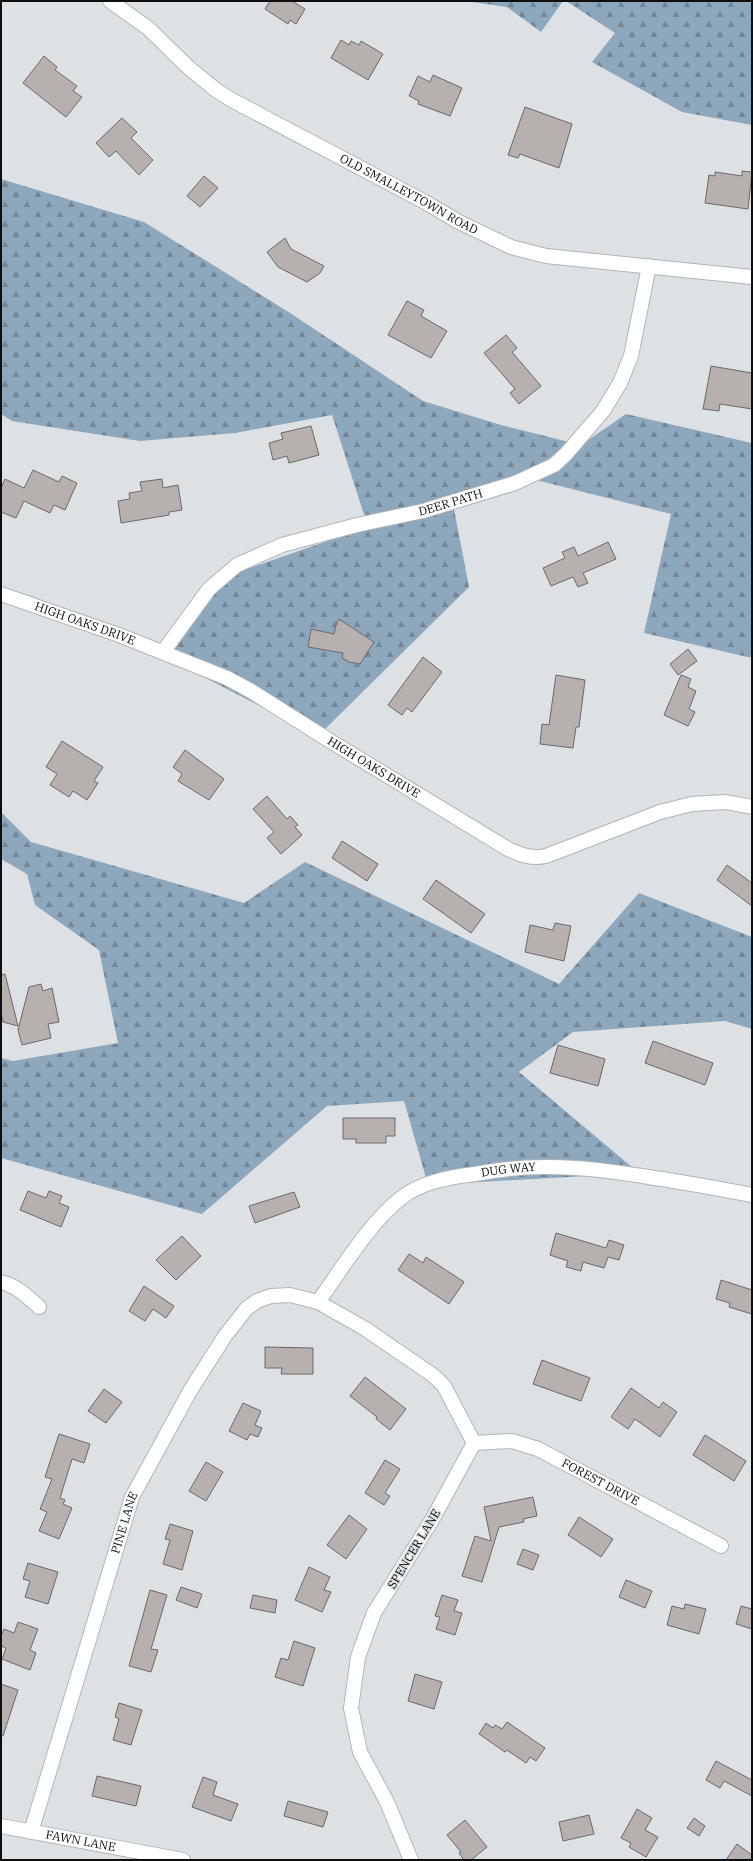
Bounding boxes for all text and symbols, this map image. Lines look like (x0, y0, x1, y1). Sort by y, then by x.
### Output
street label: OLD SMALLEYTOWN ROAD (337, 150, 481, 237)
street label: DEER PATH (417, 485, 484, 519)
street label: HIGH OAKS DRIVE (33, 598, 138, 648)
street label: HIGH OAKS DRIVE (325, 733, 423, 801)
street label: DUG WAY (480, 1159, 536, 1180)
street label: FOREST DRIVE (559, 1455, 642, 1508)
street label: PINE LANE (107, 1489, 141, 1555)
street label: SPENCER LANE (384, 1506, 443, 1591)
street label: FAWN LANE (44, 1826, 117, 1854)

